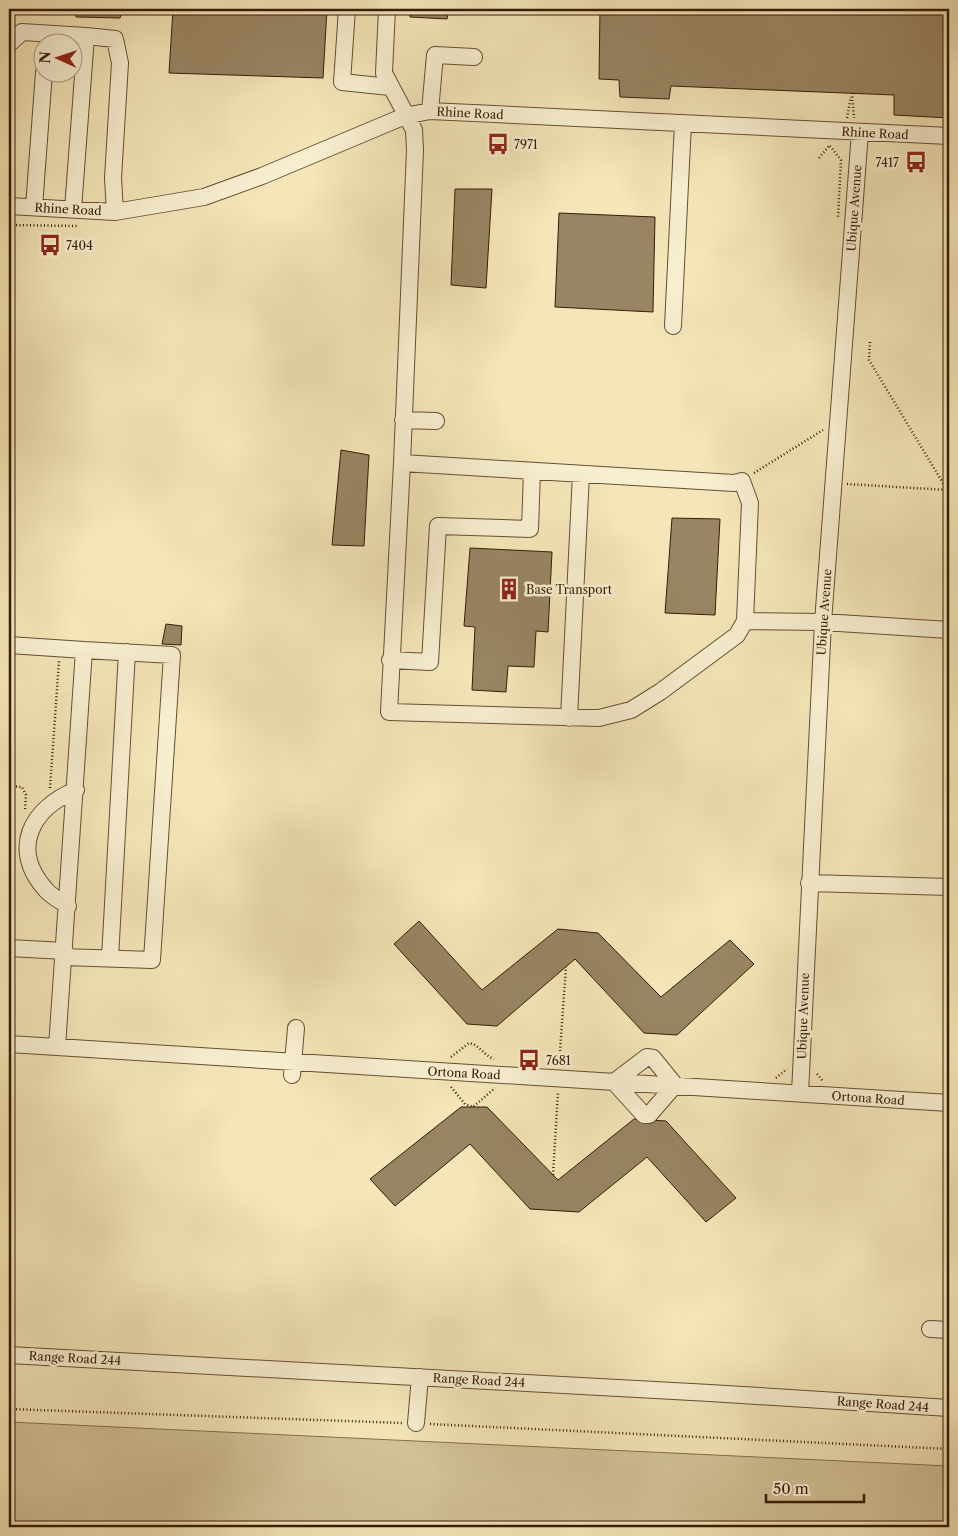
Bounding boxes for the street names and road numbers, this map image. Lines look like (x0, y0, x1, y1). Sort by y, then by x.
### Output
street label: Rhine Road (436, 104, 505, 122)
street label: Rhine Road (841, 124, 910, 142)
street label: Ubique Avenue (843, 164, 865, 252)
street label: Rhine Road (34, 200, 103, 218)
street label: Ubique Avenue (813, 568, 835, 656)
street label: Ubique Avenue (794, 972, 812, 1060)
street label: Ortona Road (427, 1064, 502, 1082)
street label: Ortona Road (831, 1088, 906, 1108)
street label: Range Road 244 (28, 1348, 122, 1368)
street label: Range Road 244 (432, 1370, 526, 1390)
street label: Range Road 244 (836, 1393, 930, 1415)

